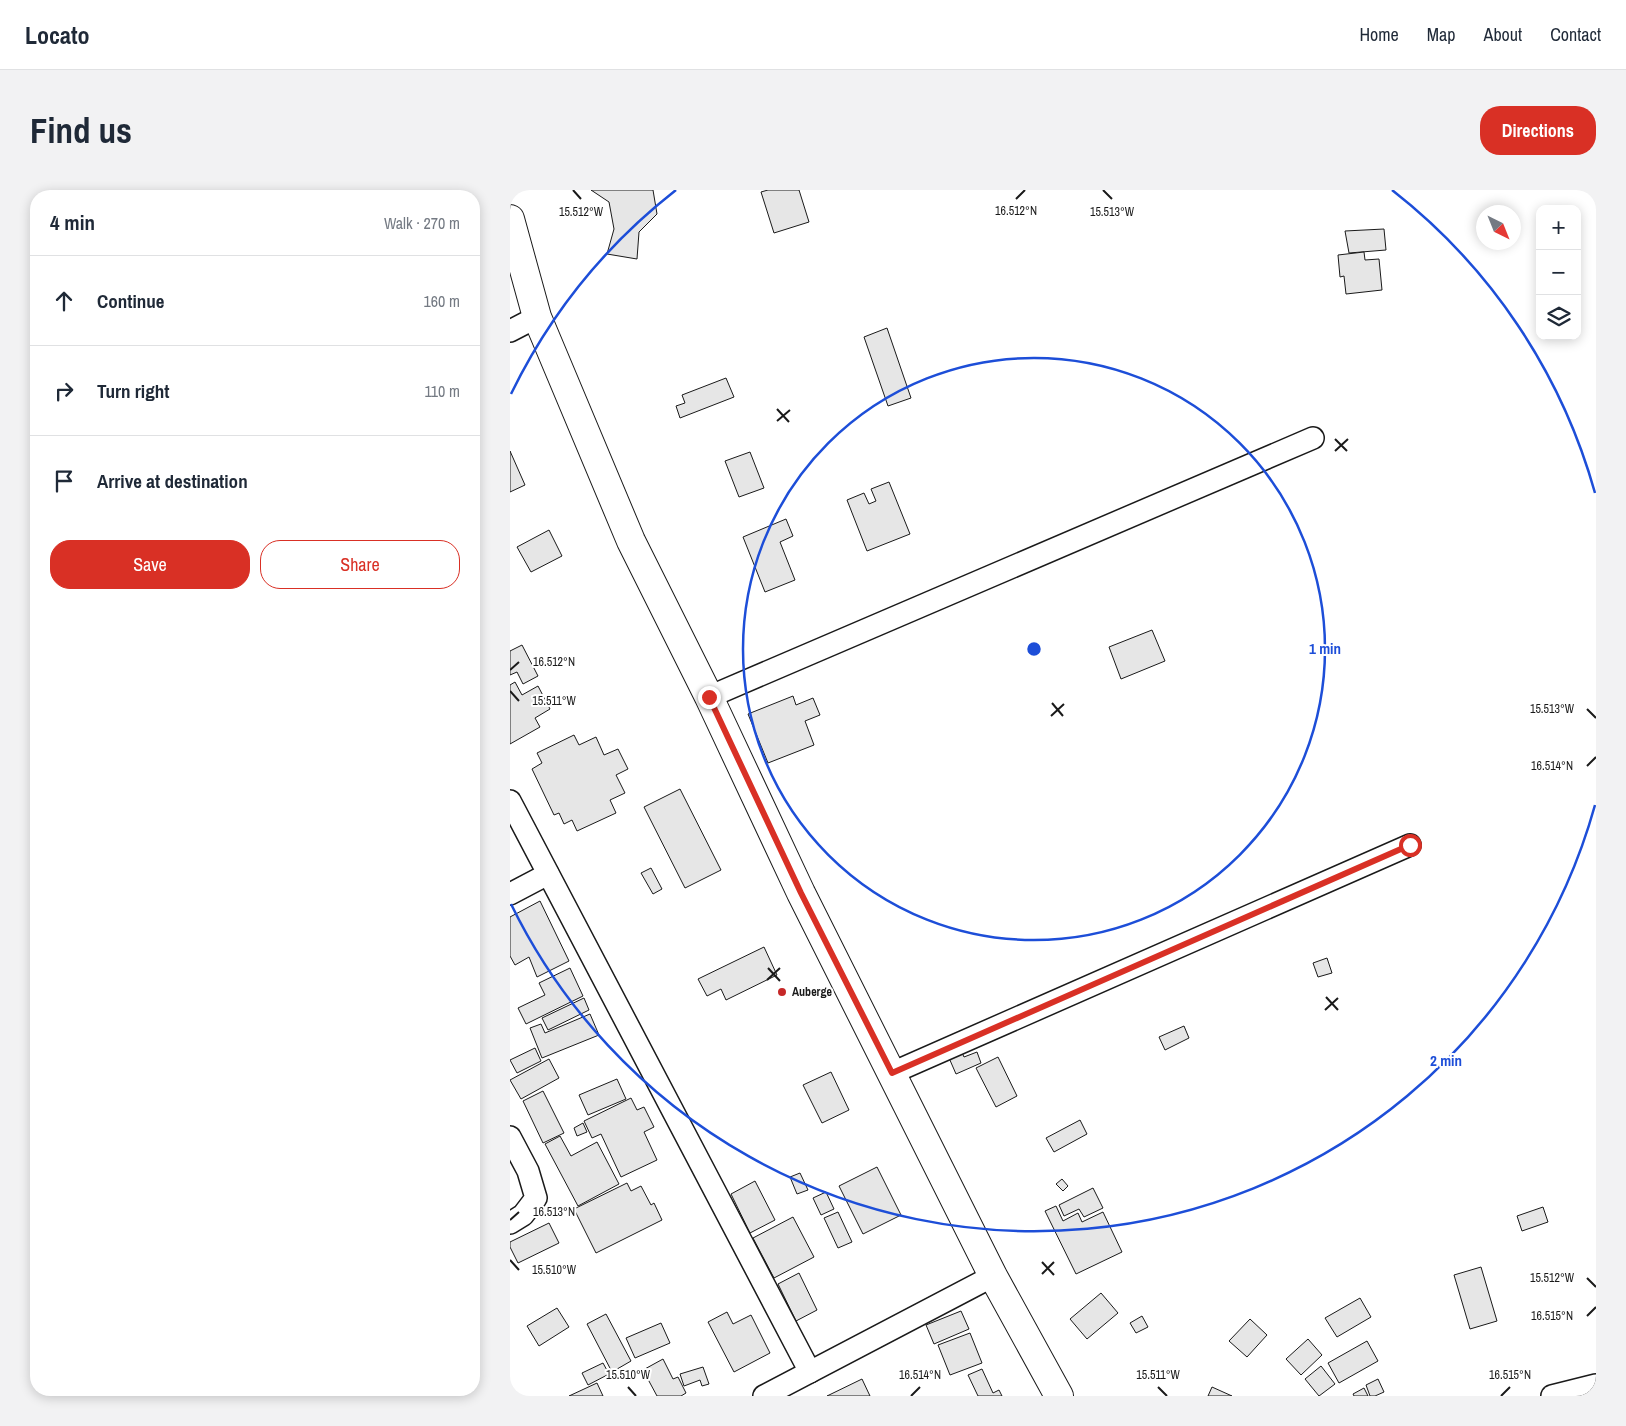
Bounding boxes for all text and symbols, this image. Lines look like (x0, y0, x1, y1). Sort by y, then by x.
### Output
text: Locato (25, 19, 90, 51)
text: Home (1359, 22, 1399, 47)
text: Map (1427, 22, 1456, 47)
text: About (1484, 22, 1522, 47)
text: Contact (1550, 22, 1601, 47)
button: Directions (1480, 106, 1596, 155)
text: Find us (30, 107, 132, 154)
text: 16.512°N (995, 203, 1037, 219)
text: 15.512°W (559, 204, 604, 220)
text: 15.513°W (1090, 204, 1135, 220)
north arrow (1476, 205, 1521, 250)
map controls (1536, 205, 1581, 340)
button: + (1536, 205, 1581, 250)
text: 4 min (50, 208, 95, 237)
text: Walk · 270 m (384, 212, 460, 234)
button: − (1536, 250, 1581, 295)
icon: ahead (50, 287, 78, 315)
text: Continue (97, 288, 165, 314)
text: 160 m (424, 290, 460, 312)
button: layers (1536, 295, 1581, 340)
icon: right (50, 377, 78, 405)
text: Turn right (97, 378, 169, 404)
text: 110 m (424, 380, 460, 402)
icon: arrive (50, 467, 78, 495)
text: Arrive at destination (97, 468, 248, 494)
button: Save (50, 540, 250, 589)
button: Share (260, 540, 460, 589)
text: 1 min (1309, 638, 1341, 659)
centre of rings (1025, 640, 1043, 658)
text: 16.512°N (533, 654, 575, 670)
route end (698, 686, 721, 709)
text: 15.511°W (532, 693, 576, 709)
text: 15.513°W (1530, 701, 1575, 717)
text: 16.514°N (1531, 758, 1573, 774)
route start (1399, 834, 1422, 857)
place label: Auberge (792, 984, 832, 1000)
marker: Auberge (776, 986, 788, 998)
text: 2 min (1430, 1050, 1462, 1071)
text: 16.513°N (533, 1204, 575, 1220)
text: 15.510°W (532, 1262, 577, 1278)
text: 15.512°W (1530, 1270, 1575, 1286)
text: 16.515°N (1531, 1308, 1573, 1324)
text: 15.510°W (606, 1367, 651, 1383)
text: 16.514°N (899, 1367, 941, 1383)
text: 15.511°W (1136, 1367, 1180, 1383)
text: 16.515°N (1489, 1367, 1531, 1383)

